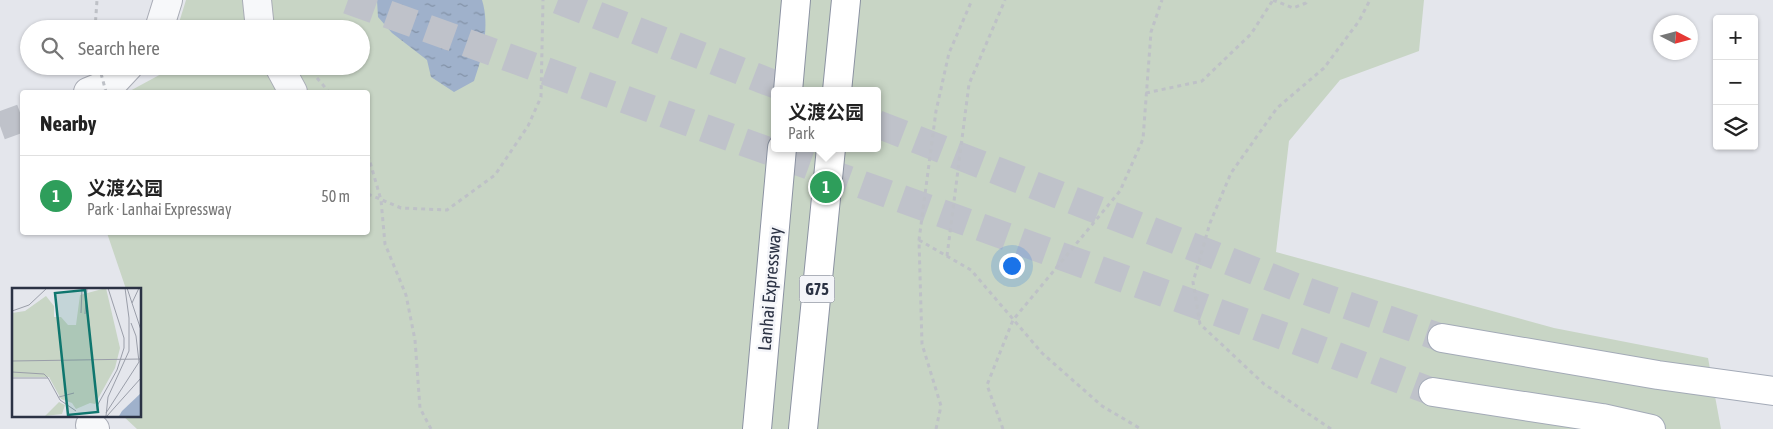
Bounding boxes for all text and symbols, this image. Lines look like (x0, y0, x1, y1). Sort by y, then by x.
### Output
north arrow (1653, 15, 1698, 60)
map controls (1713, 15, 1758, 150)
button: + (1713, 15, 1758, 60)
search box (20, 20, 370, 75)
icon: search (38, 34, 66, 62)
text: Search here (78, 37, 160, 59)
button: − (1713, 60, 1758, 105)
popup (771, 87, 881, 152)
text: 义渡公园 (788, 101, 864, 123)
button: layers (1713, 105, 1758, 150)
text: Nearby (40, 111, 96, 135)
text: Park (788, 124, 815, 142)
pin: 1 (810, 168, 842, 206)
text: 义渡公园 (87, 177, 163, 199)
text: 1 (52, 187, 60, 205)
text: 50 m (321, 187, 350, 205)
text: Park · Lanhai Expressway (87, 200, 232, 218)
street label: Lanhai Expressway (754, 226, 785, 352)
your location (999, 253, 1025, 279)
road number: G75 (800, 276, 834, 302)
inset map (12, 288, 141, 416)

